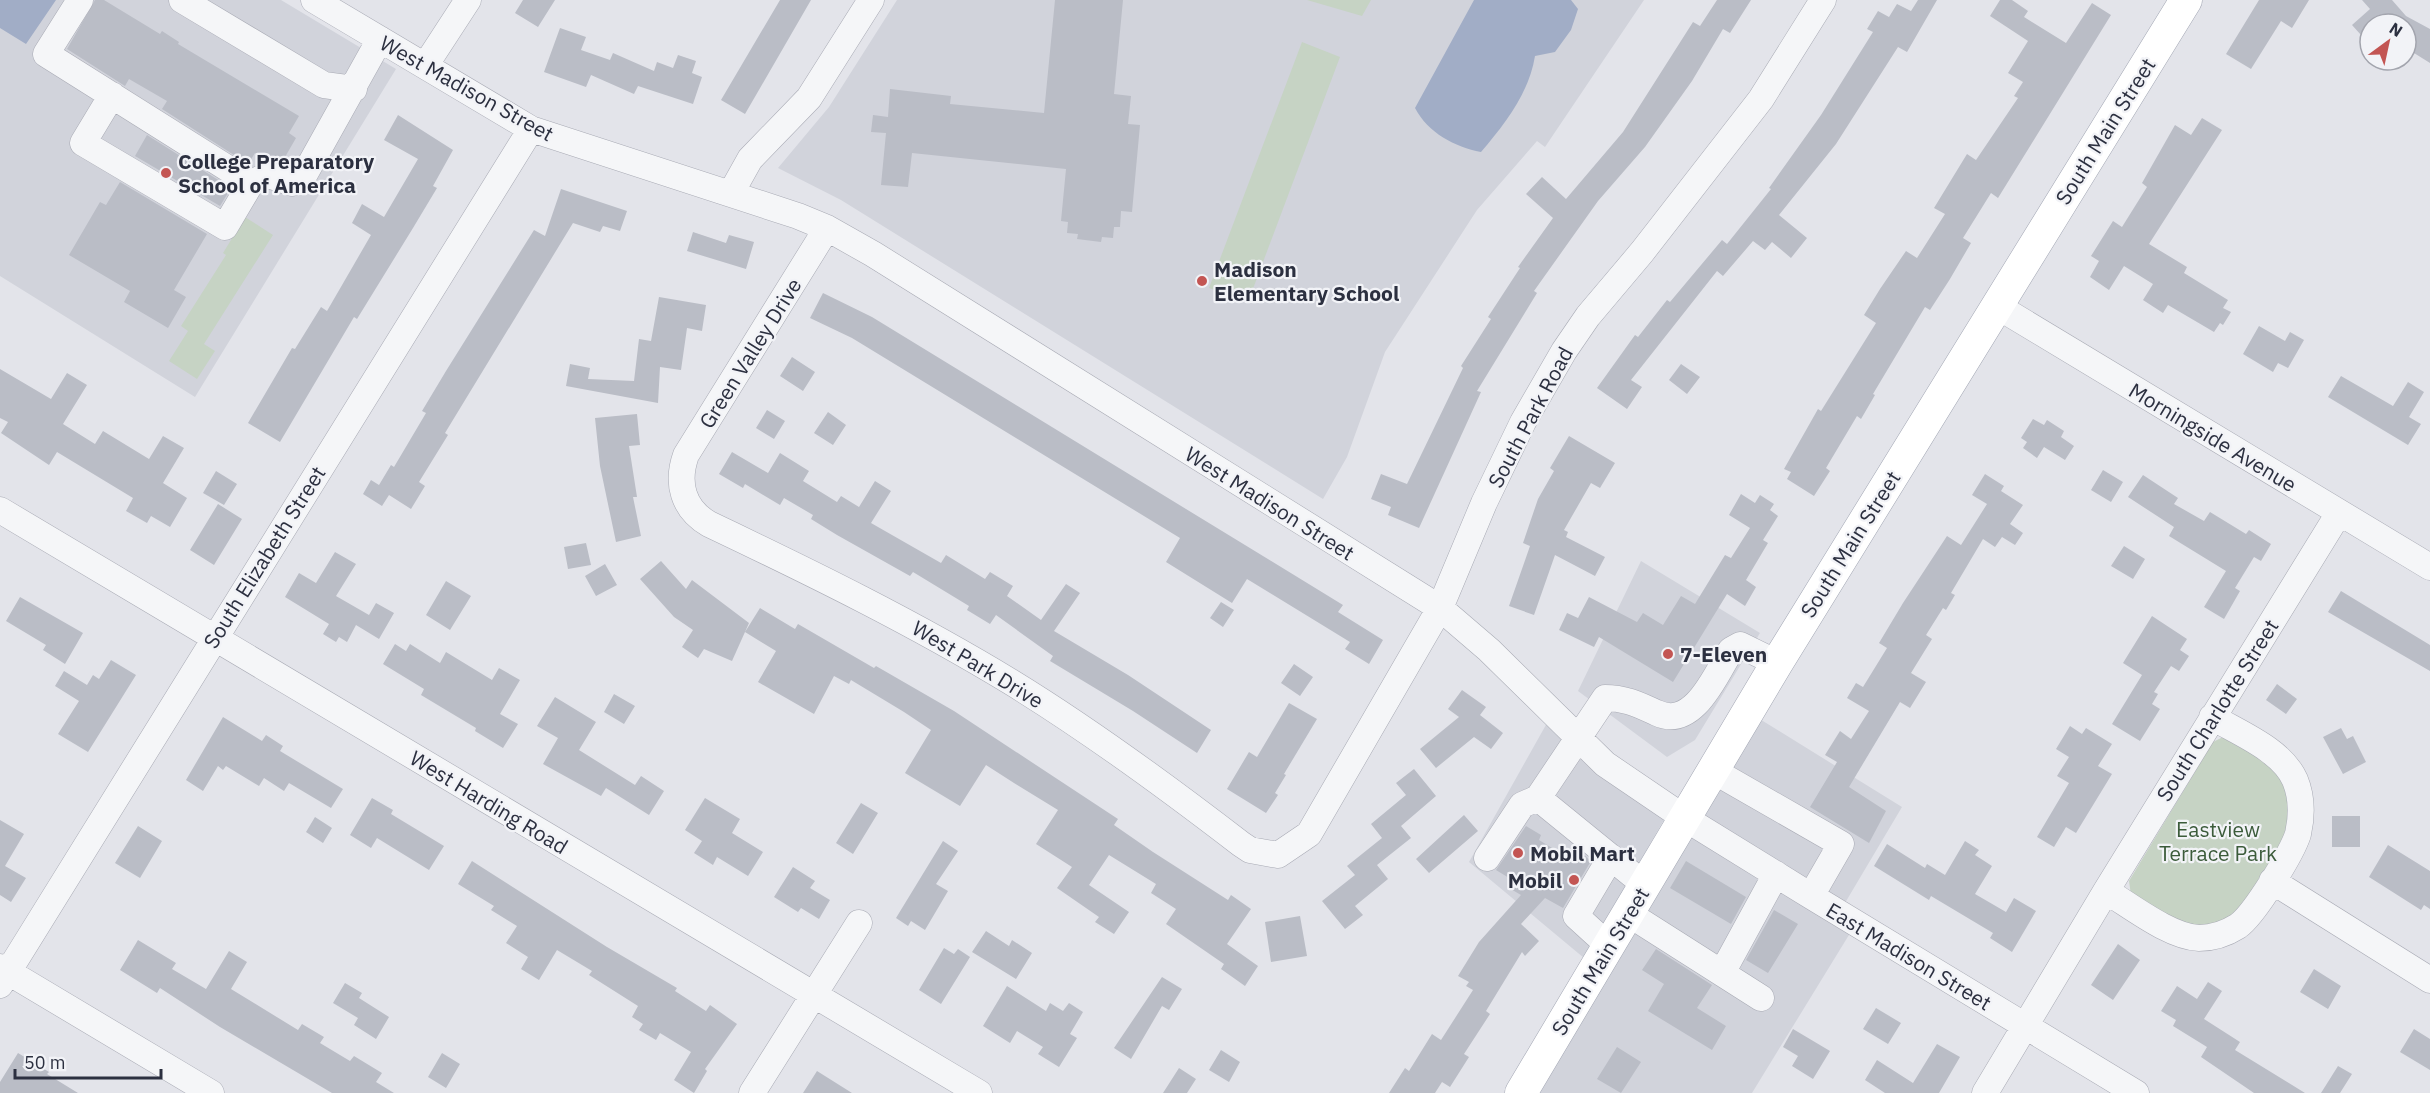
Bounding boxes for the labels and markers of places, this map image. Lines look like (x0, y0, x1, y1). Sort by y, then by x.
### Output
place label: College Preparatory School of America (178, 147, 375, 199)
marker: College Preparatory School of America (159, 166, 173, 180)
place label: Madison Elementary School (1214, 255, 1399, 307)
marker: Madison Elementary School (1195, 274, 1209, 288)
place label: 7-Eleven (1680, 640, 1767, 668)
marker: 7-Eleven (1661, 647, 1675, 661)
place label: Mobil Mart (1530, 839, 1635, 867)
marker: Mobil Mart (1511, 846, 1525, 860)
place label: Mobil (1508, 866, 1562, 894)
marker: Mobil (1567, 873, 1581, 887)

